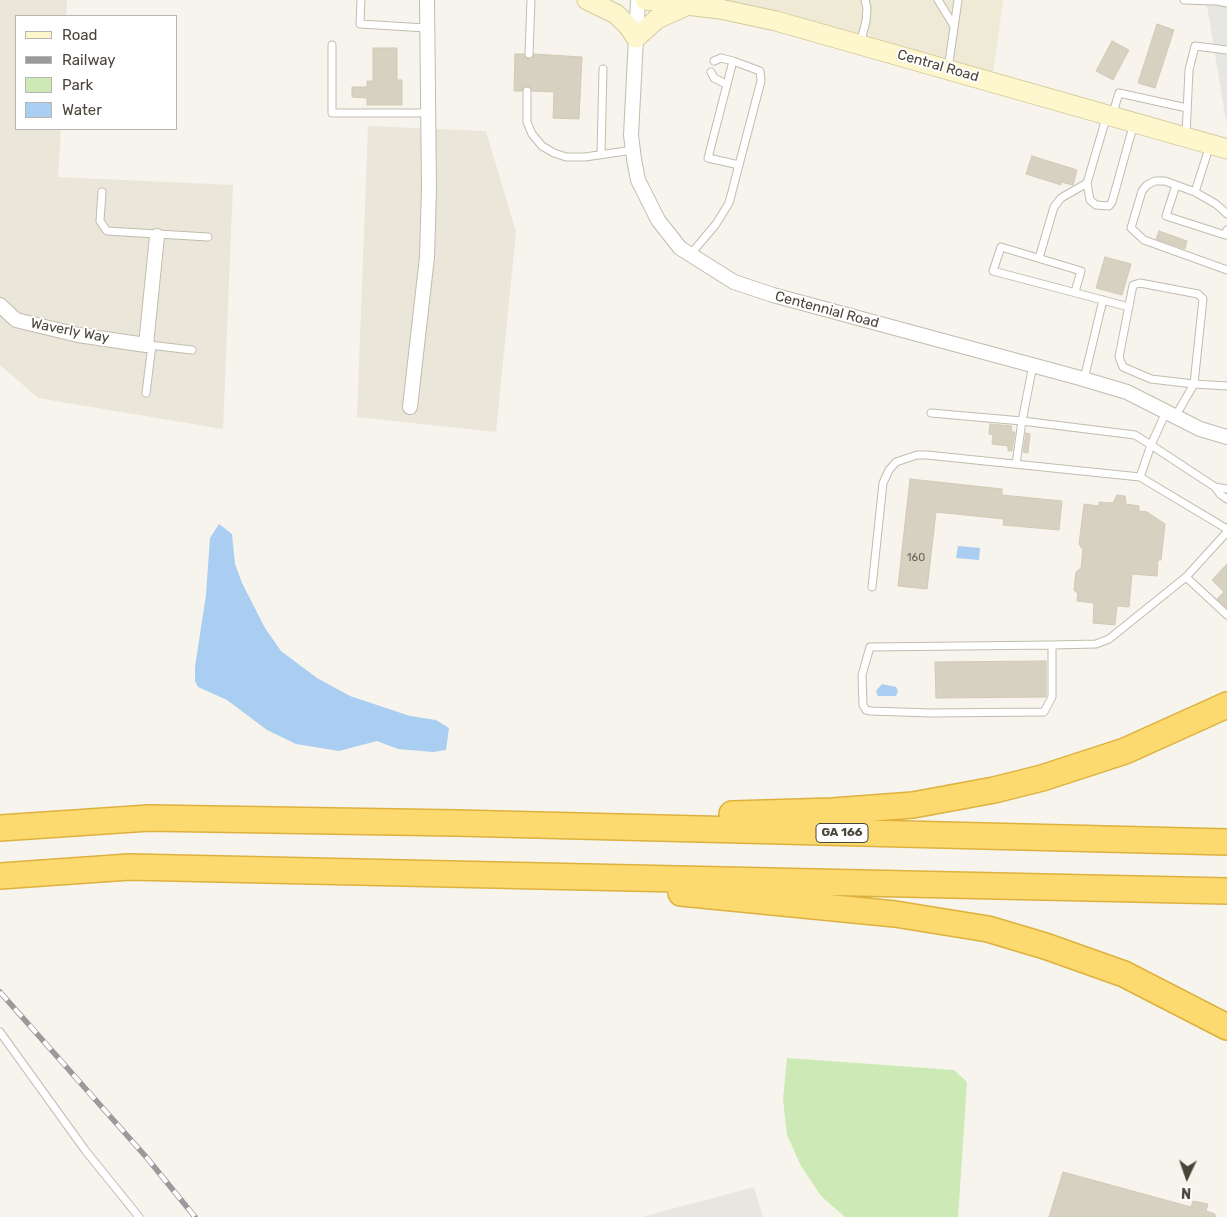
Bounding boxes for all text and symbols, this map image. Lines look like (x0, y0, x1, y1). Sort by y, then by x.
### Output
legend (15, 15, 178, 130)
text: Road (62, 26, 98, 44)
street label: Central Road (895, 46, 981, 86)
text: Railway (62, 51, 116, 69)
text: Park (62, 76, 93, 94)
text: Water (62, 101, 102, 119)
street label: Centennial Road (773, 288, 881, 332)
street label: Waverly Way (29, 315, 111, 347)
house number: 160 (907, 551, 925, 565)
road number: GA 166 (816, 824, 868, 842)
north arrow (1162, 1152, 1212, 1202)
text: N (1181, 1184, 1192, 1201)

